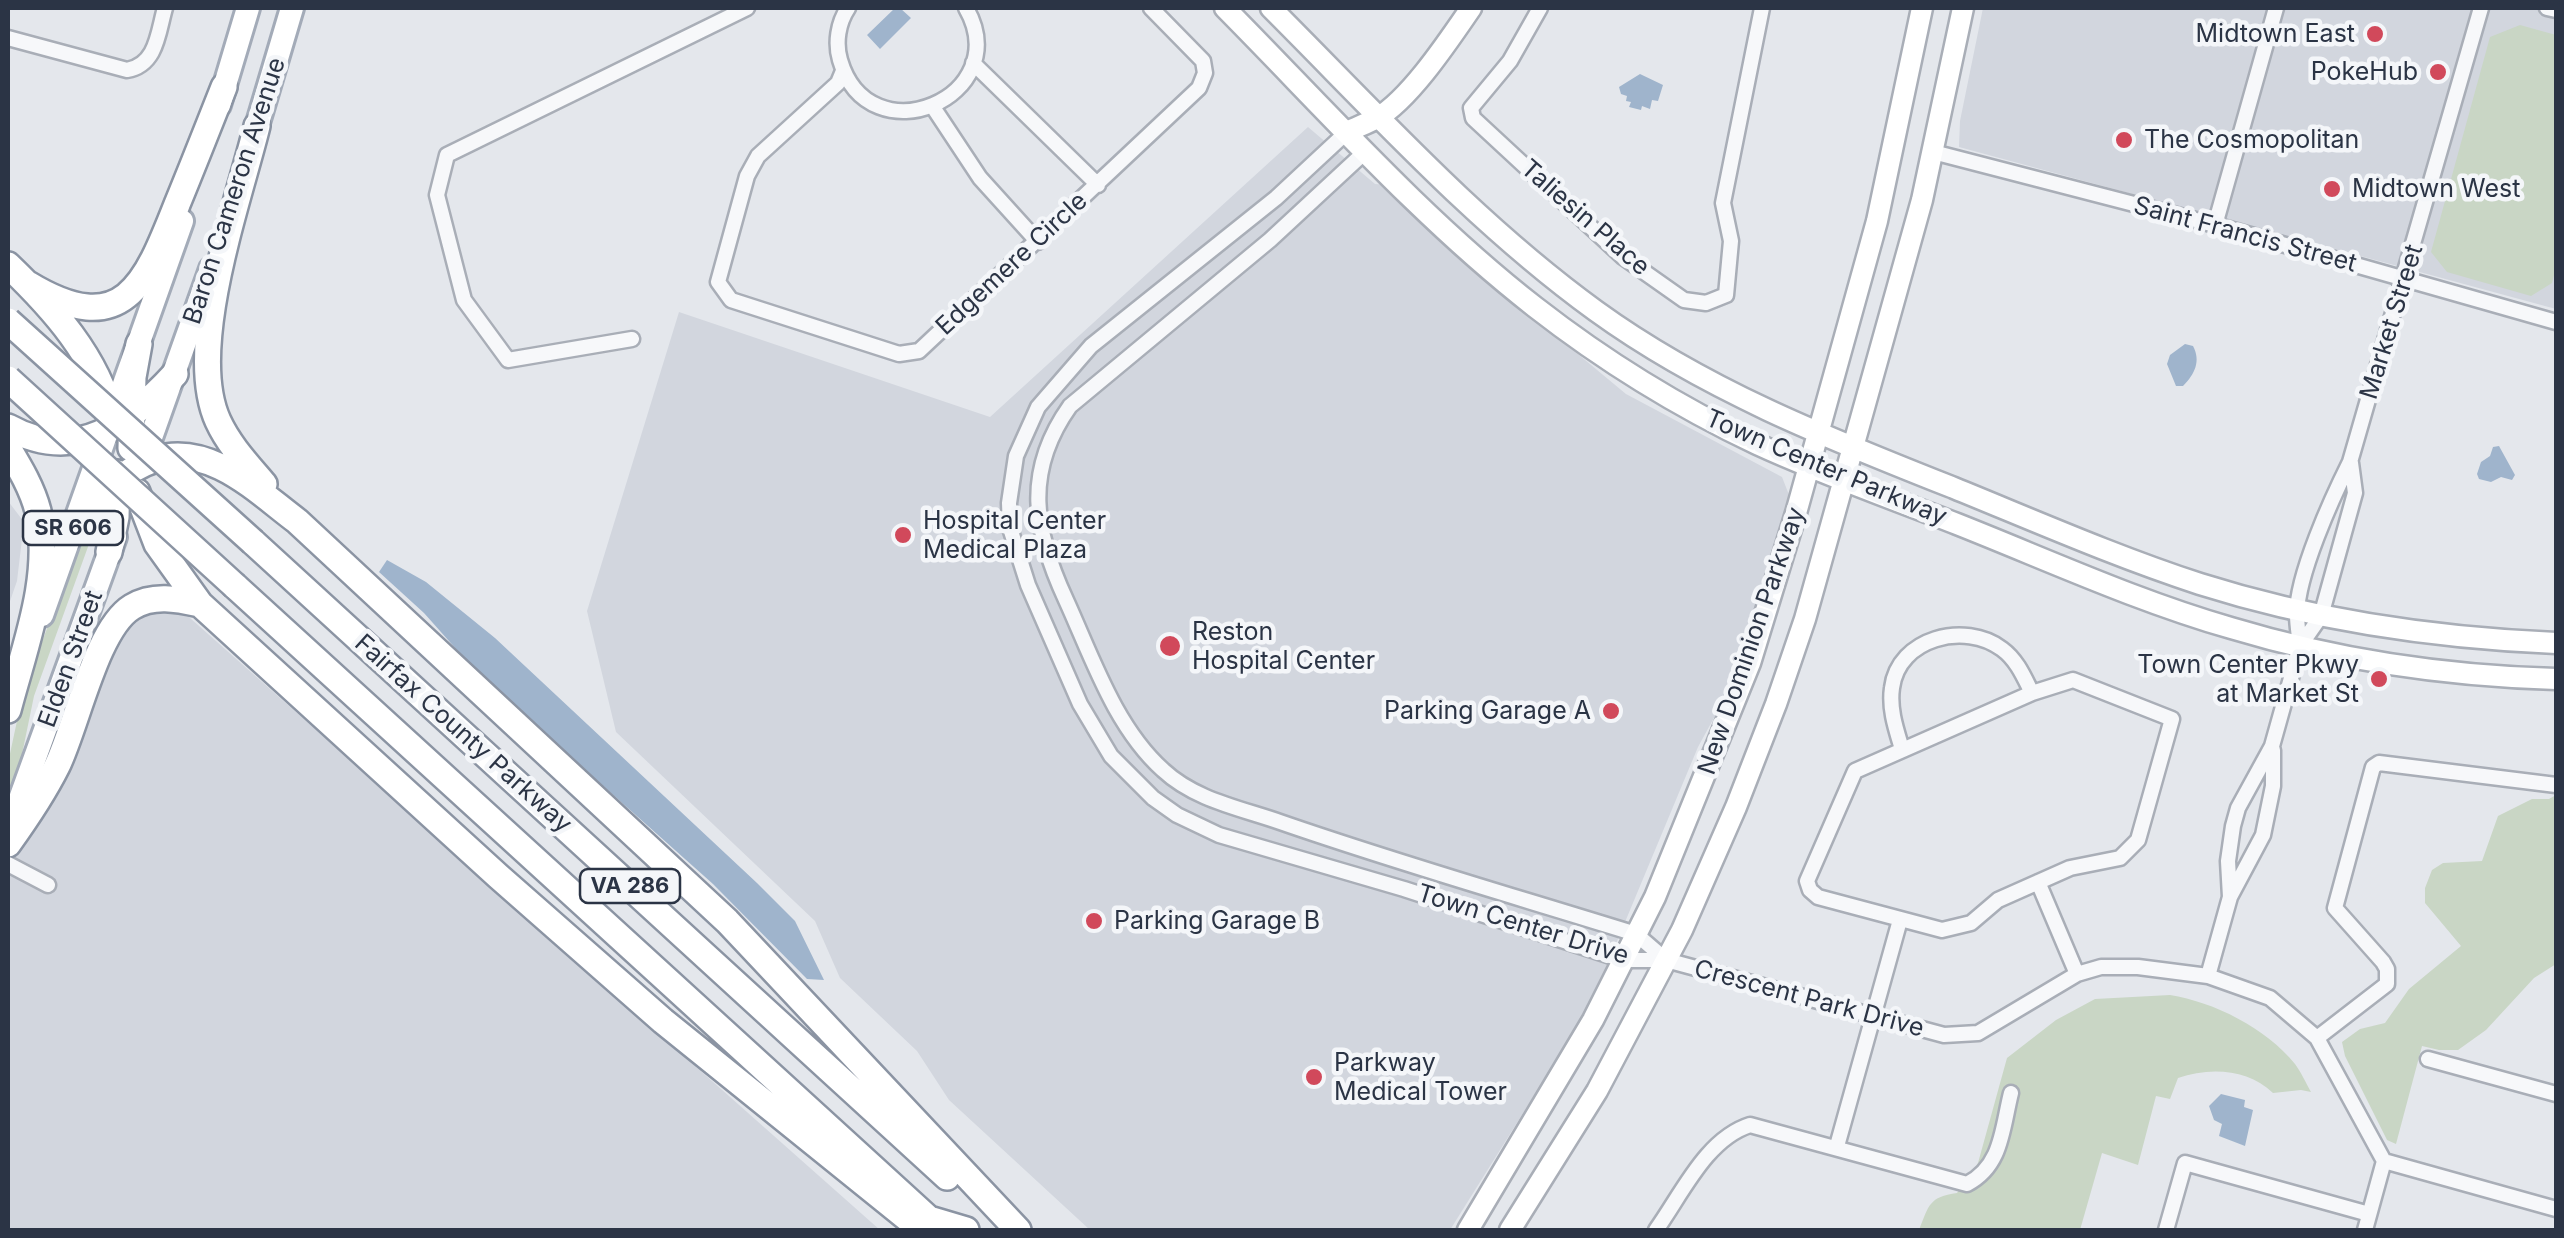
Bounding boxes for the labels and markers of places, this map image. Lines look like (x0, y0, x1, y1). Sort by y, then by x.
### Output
place label: Midtown East (2196, 19, 2355, 49)
marker: Midtown East (2364, 23, 2386, 45)
place label: PokeHub (2311, 57, 2418, 87)
marker: PokeHub (2427, 61, 2449, 83)
place label: The Cosmopolitan (2144, 125, 2359, 155)
marker: The Cosmopolitan (2113, 129, 2135, 151)
place label: Midtown West (2352, 174, 2520, 204)
marker: Midtown West (2321, 178, 2343, 200)
place label: Hospital Center Medical Plaza (923, 506, 1106, 565)
marker: Hospital Center Medical Plaza (892, 524, 914, 546)
place label: Reston Hospital Center (1192, 617, 1375, 676)
marker: Reston Hospital Center (1157, 633, 1183, 659)
place label: Town Center Pkwy at Market St (2137, 650, 2359, 709)
marker: Town Center Pkwy at Market St (2368, 668, 2390, 690)
place label: Parking Garage A (1384, 696, 1591, 726)
marker: Parking Garage A (1600, 700, 1622, 722)
place label: Parking Garage B (1114, 906, 1320, 936)
marker: Parking Garage B (1083, 910, 1105, 932)
place label: Parkway Medical Tower (1334, 1048, 1507, 1107)
marker: Parkway Medical Tower (1303, 1066, 1325, 1088)

